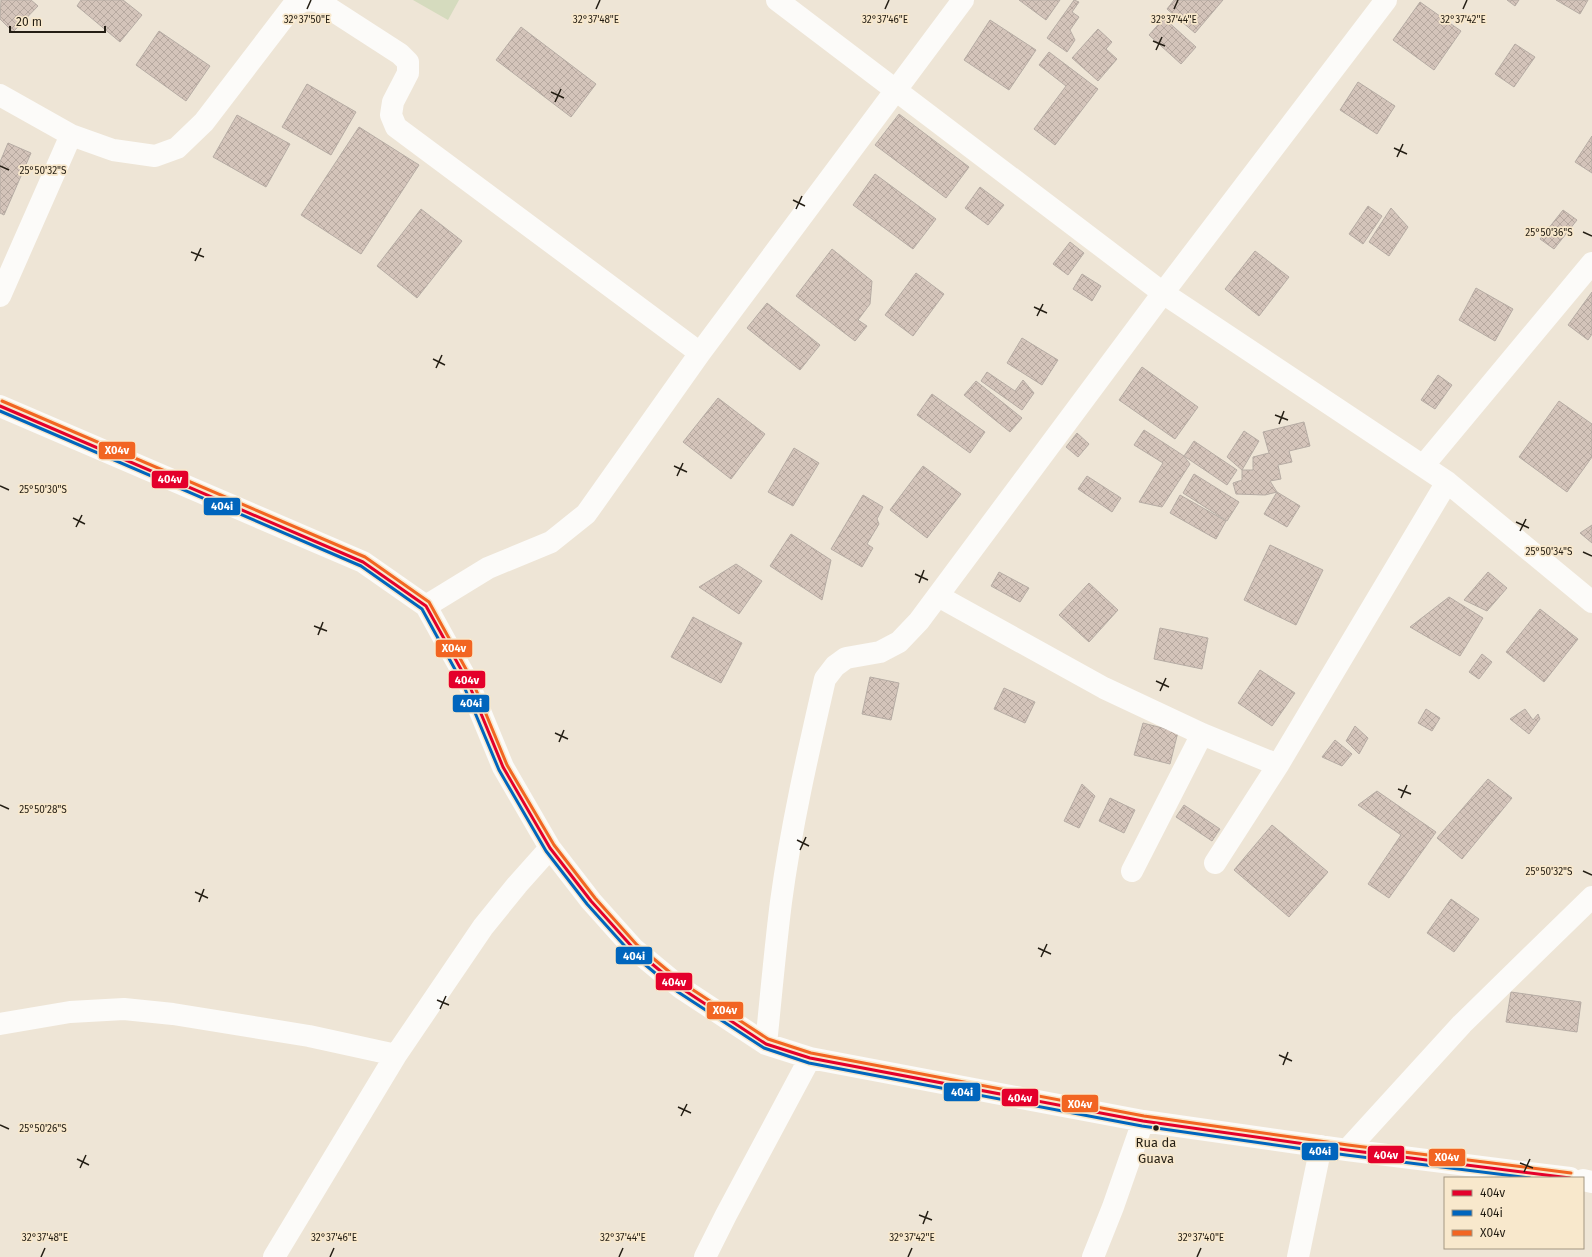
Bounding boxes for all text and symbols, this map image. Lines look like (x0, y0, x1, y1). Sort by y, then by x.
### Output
scale bar (10, 8, 105, 34)
text: 32°37'50"E (284, 14, 330, 26)
text: 32°37'48"E (573, 14, 619, 26)
text: 32°37'46"E (862, 14, 908, 26)
text: 32°37'44"E (1151, 14, 1197, 26)
text: 32°37'42"E (1440, 14, 1486, 26)
text: 20 m (16, 15, 42, 29)
text: 25°50'32"S (19, 165, 67, 177)
text: 25°50'36"S (1525, 227, 1573, 239)
line badge: X04v (98, 441, 136, 460)
text: X04v (104, 444, 130, 457)
line badge: 404v (151, 470, 189, 489)
text: 404v (158, 473, 183, 486)
text: 25°50'30"S (19, 484, 67, 496)
line badge: 404i (203, 497, 241, 516)
text: 404i (211, 500, 233, 513)
text: 25°50'34"S (1526, 546, 1573, 558)
line badge: X04v (435, 639, 473, 658)
text: X04v (441, 642, 467, 655)
line badge: 404v (448, 670, 486, 689)
text: 404v (455, 674, 480, 687)
line badge: 404i (452, 694, 490, 713)
text: 404i (460, 697, 482, 710)
text: 25°50'28"S (19, 804, 67, 816)
text: 25°50'32"S (1525, 866, 1573, 878)
line badge: 404i (615, 946, 653, 965)
text: 404i (623, 950, 645, 963)
line badge: 404v (655, 972, 693, 991)
text: 404v (662, 976, 687, 989)
line badge: X04v (706, 1001, 744, 1020)
text: X04v (712, 1004, 738, 1017)
line badge: 404i (943, 1082, 981, 1102)
text: 404i (951, 1086, 973, 1099)
line badge: 404v (1001, 1088, 1039, 1107)
text: 404v (1008, 1092, 1033, 1105)
line badge: X04v (1061, 1094, 1099, 1113)
text: X04v (1067, 1098, 1093, 1111)
text: 25°50'26"S (19, 1123, 67, 1135)
marker: Rua da Guava (1151, 1123, 1161, 1133)
place label: Rua da Guava (1136, 1135, 1176, 1166)
line badge: 404i (1301, 1142, 1339, 1161)
text: 404i (1309, 1145, 1331, 1158)
line badge: 404v (1367, 1145, 1405, 1164)
line badge: X04v (1428, 1148, 1466, 1167)
text: 404v (1374, 1149, 1399, 1162)
text: X04v (1434, 1151, 1460, 1164)
legend (1444, 1177, 1584, 1249)
text: 404v (1480, 1186, 1505, 1200)
text: 404i (1480, 1206, 1503, 1220)
text: X04v (1480, 1226, 1505, 1240)
text: 32°37'48"E (22, 1232, 68, 1244)
text: 32°37'46"E (311, 1232, 357, 1244)
text: 32°37'44"E (600, 1232, 646, 1244)
text: 32°37'42"E (889, 1232, 935, 1244)
text: 32°37'40"E (1178, 1232, 1224, 1244)

